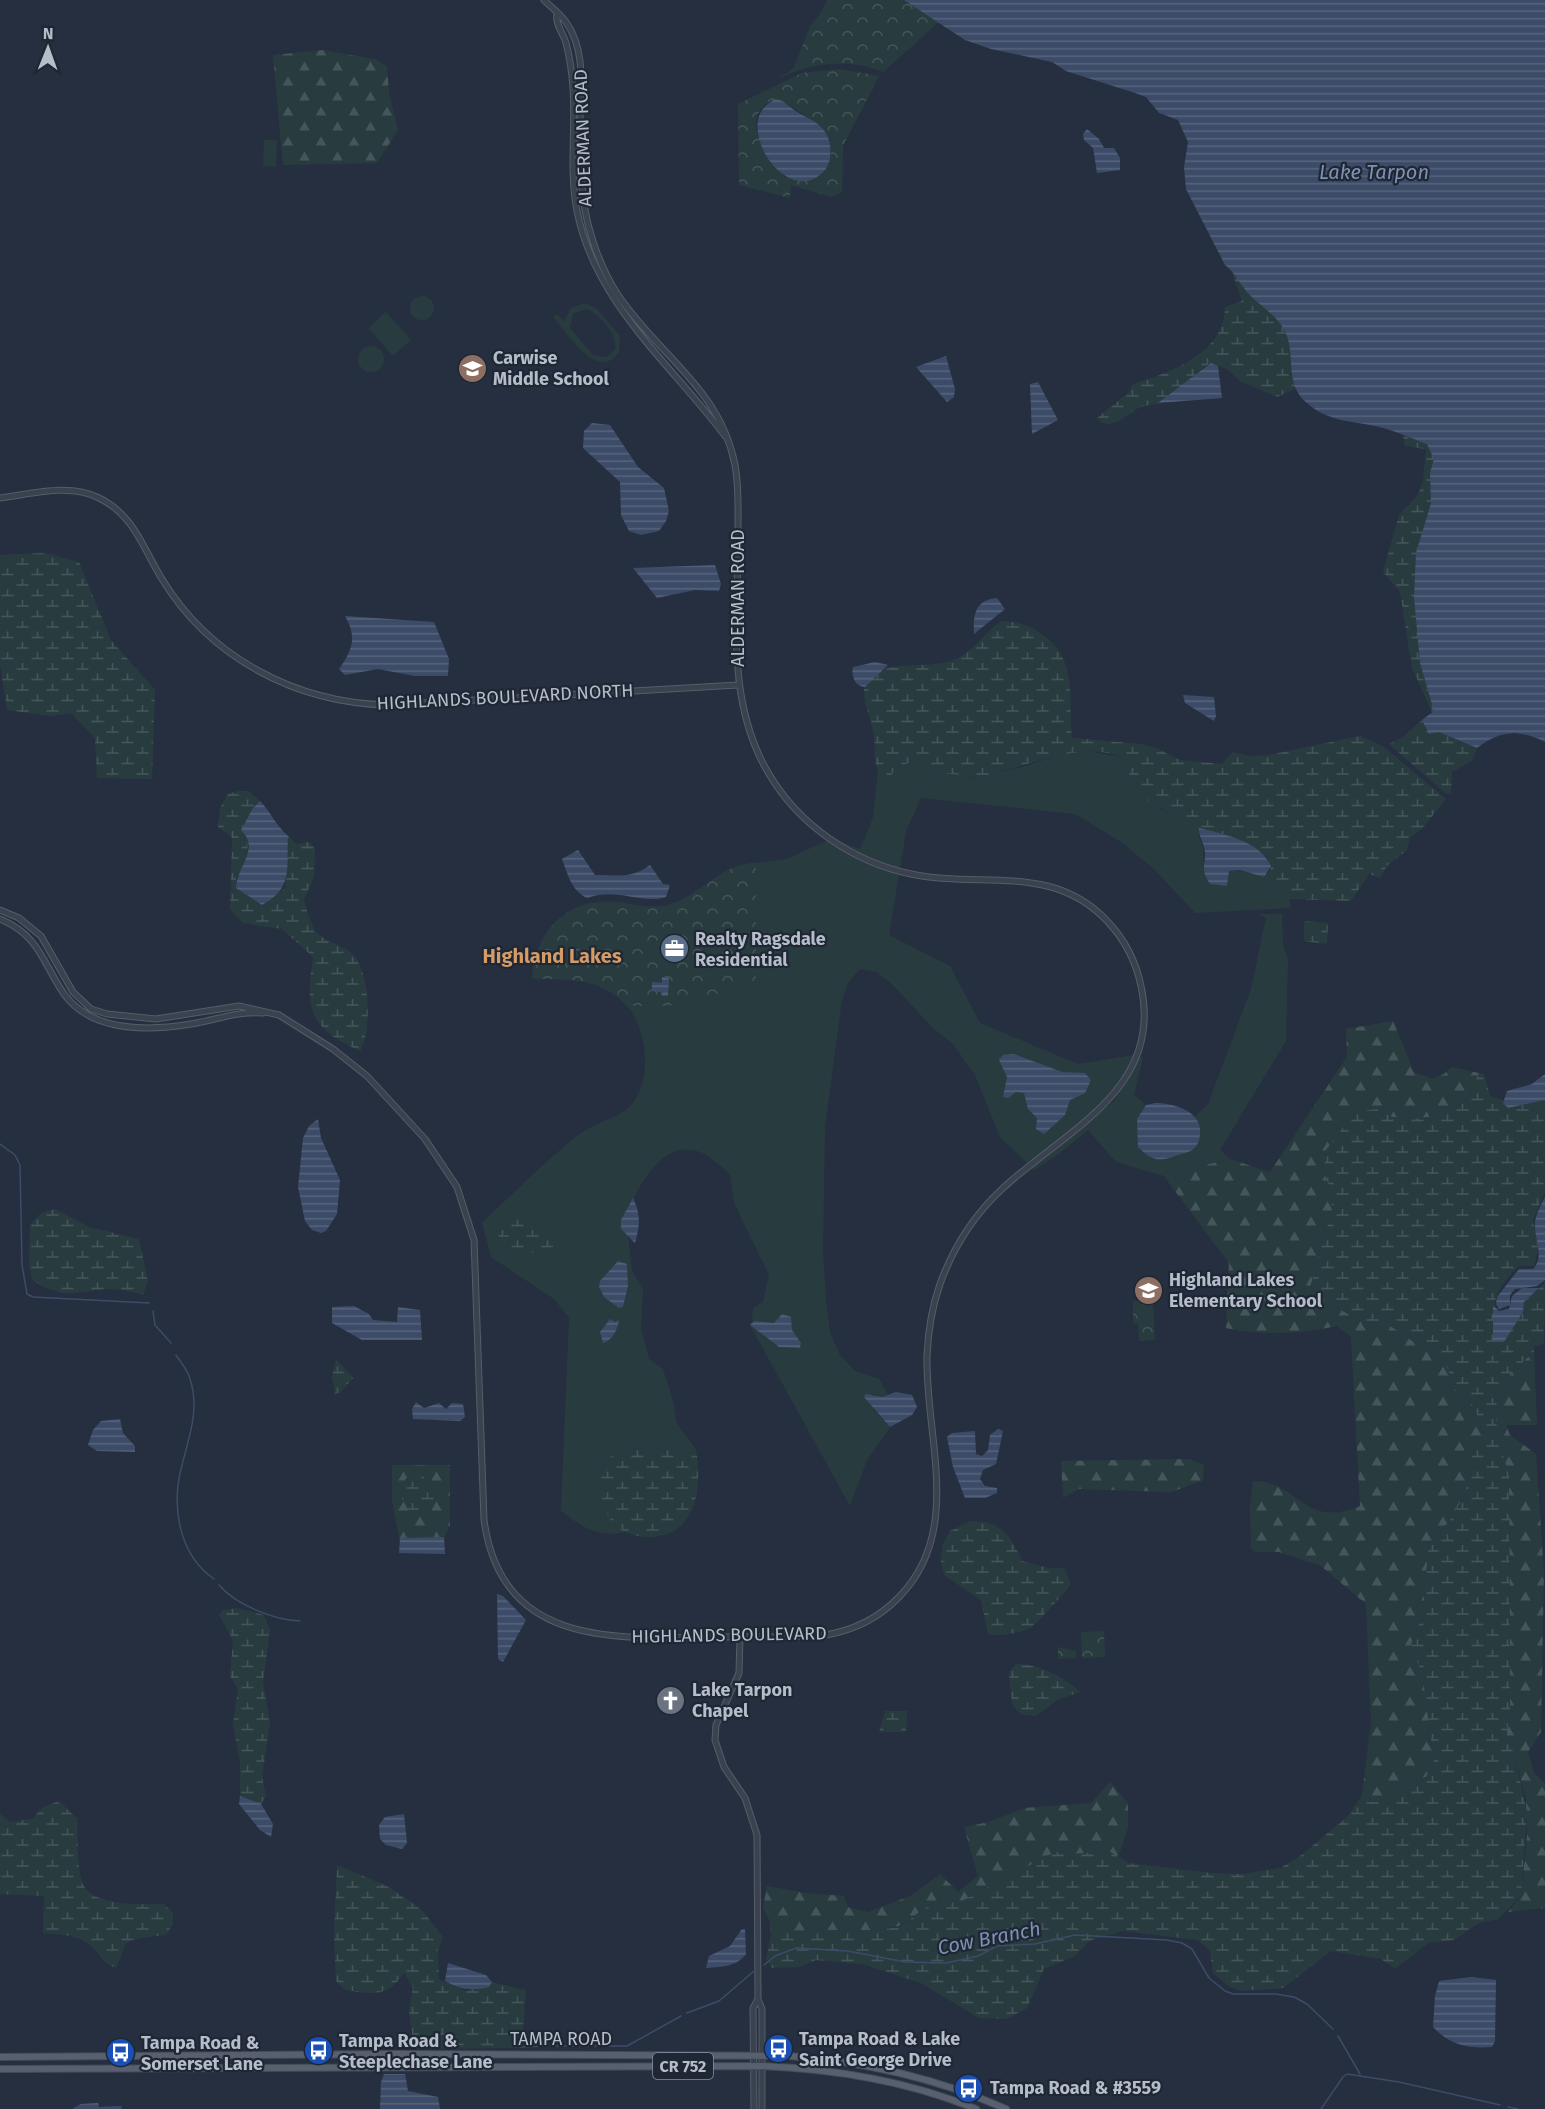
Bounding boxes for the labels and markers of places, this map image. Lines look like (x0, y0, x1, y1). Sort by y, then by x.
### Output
place label: Carwise Middle School (493, 347, 610, 390)
school or university icon: Carwise Middle School (456, 352, 488, 384)
place label: Realty Ragsdale Residential (695, 928, 826, 971)
office icon: Realty Ragsdale Residential (658, 933, 690, 965)
place label: Highland Lakes Elementary School (1169, 1269, 1323, 1312)
school or university icon: Highland Lakes Elementary School (1132, 1274, 1164, 1306)
place label: Lake Tarpon Chapel (692, 1679, 792, 1722)
church icon: Lake Tarpon Chapel (655, 1684, 687, 1716)
place label: Tampa Road & Lake Saint George Drive (799, 2028, 960, 2071)
place label: Tampa Road & Steeplechase Lane (339, 2030, 493, 2073)
place label: Tampa Road & Somerset Lane (141, 2032, 263, 2075)
bus stop icon: Tampa Road & Lake Saint George Drive (762, 2033, 794, 2065)
bus stop icon: Tampa Road & Steeplechase Lane (302, 2035, 334, 2067)
bus stop icon: Tampa Road & Somerset Lane (104, 2037, 136, 2069)
bus stop icon: Tampa Road & #3559 (953, 2072, 985, 2104)
place label: Tampa Road & #3559 (990, 2077, 1161, 2099)

